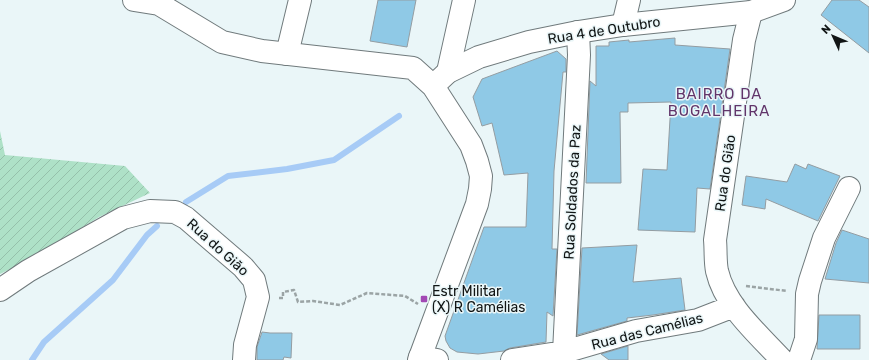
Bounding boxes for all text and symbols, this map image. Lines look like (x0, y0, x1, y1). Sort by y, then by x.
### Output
street label: Rua 4 de Outubro (547, 13, 662, 48)
north arrow (813, 16, 853, 56)
text: N (819, 22, 834, 37)
district label: BAIRRO DA BOGALHEIRA (668, 85, 770, 120)
street label: Rua Soldados da Paz (560, 124, 585, 260)
street label: Rua do Gião (712, 134, 739, 213)
street label: Rua do Gião (183, 215, 252, 280)
place label: Estr Militar (X) R Camélias (432, 283, 525, 316)
marker: Estr Militar (X) R Camélias (419, 294, 429, 304)
street label: Rua das Camélias (590, 309, 705, 354)

